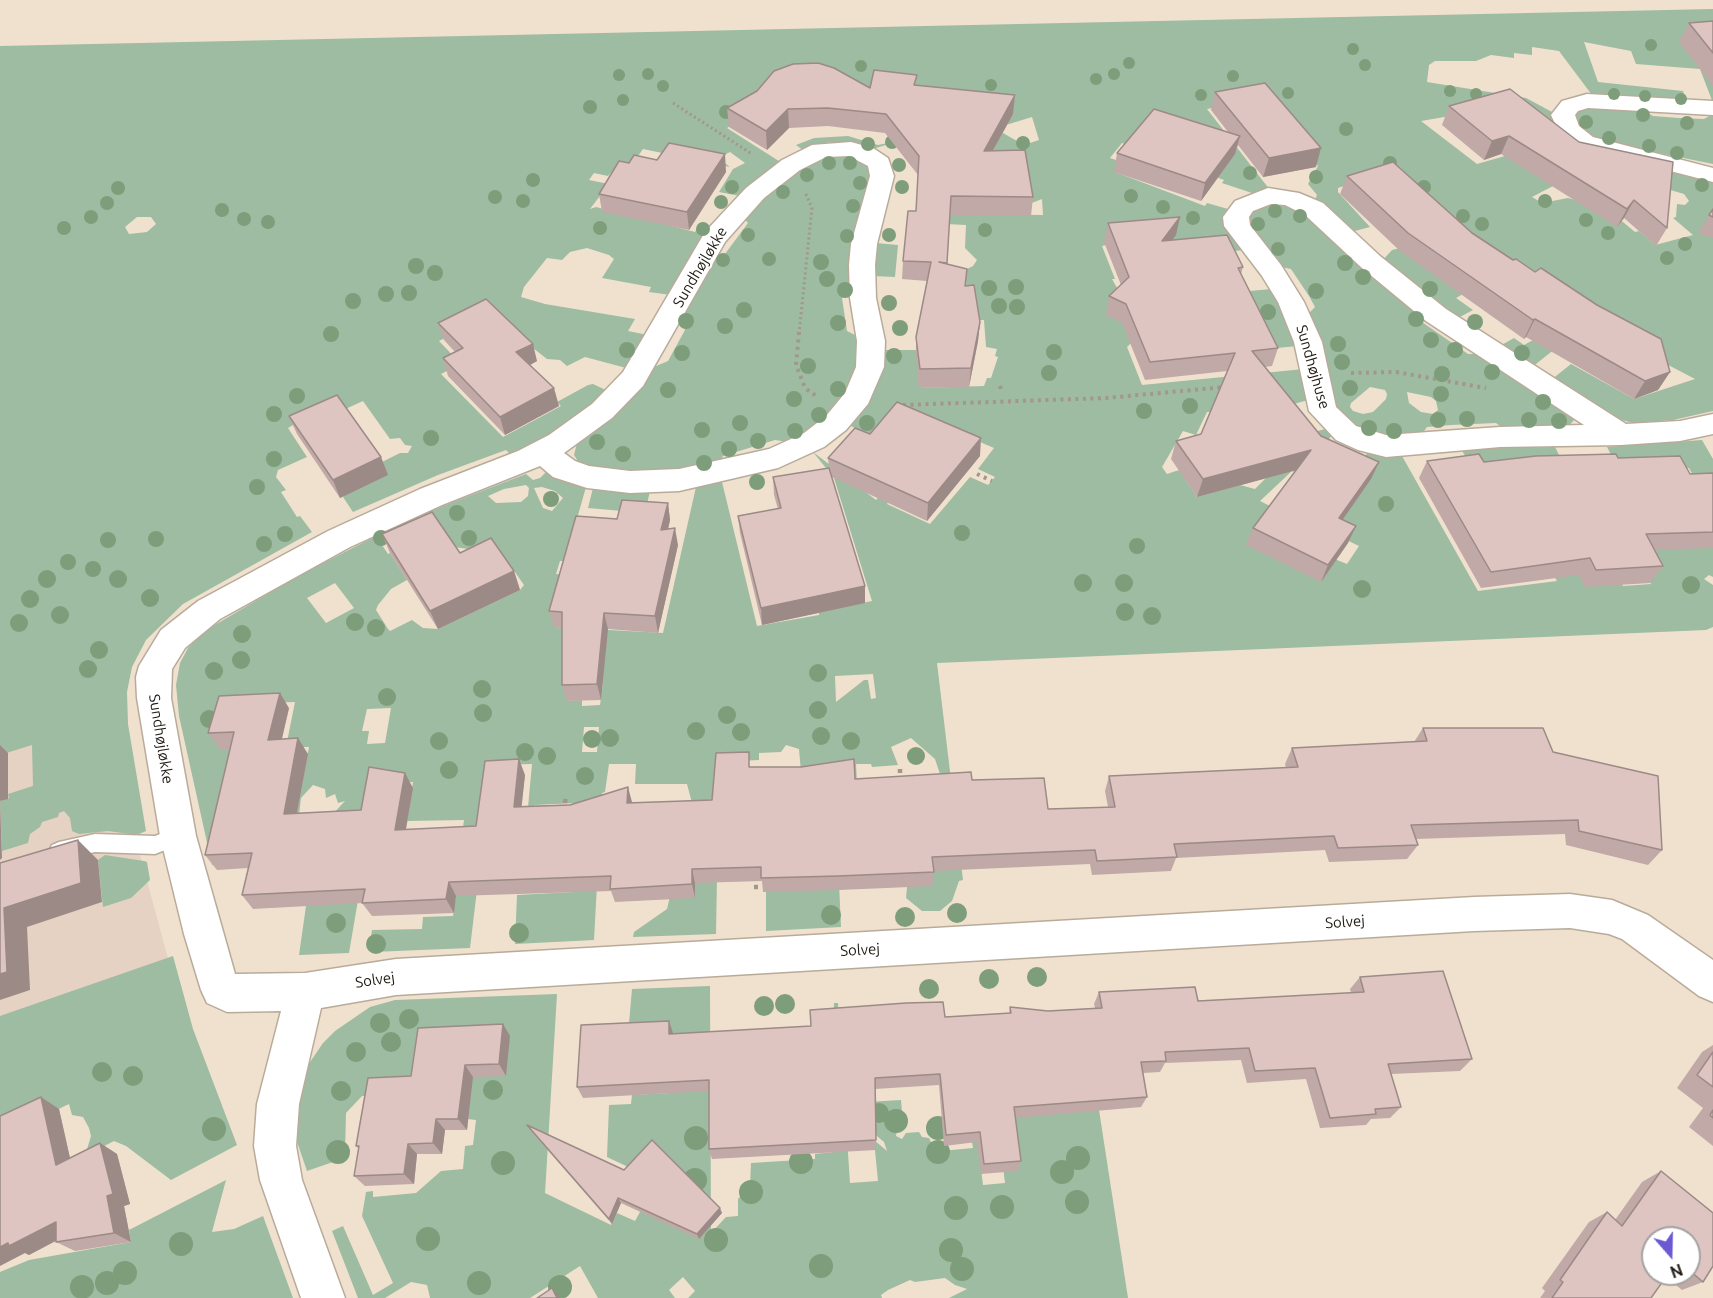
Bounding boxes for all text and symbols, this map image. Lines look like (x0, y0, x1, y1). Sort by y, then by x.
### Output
street label: Sundhøjløkke (669, 224, 731, 310)
street label: Sundhøjhuse (1292, 323, 1334, 411)
street label: Sundhøjløkke (145, 693, 177, 785)
street label: Solvej (1325, 912, 1365, 932)
street label: Solvej (840, 940, 880, 960)
street label: Solvej (354, 968, 396, 992)
north arrow (1641, 1226, 1701, 1286)
text: N (1668, 1261, 1685, 1282)

